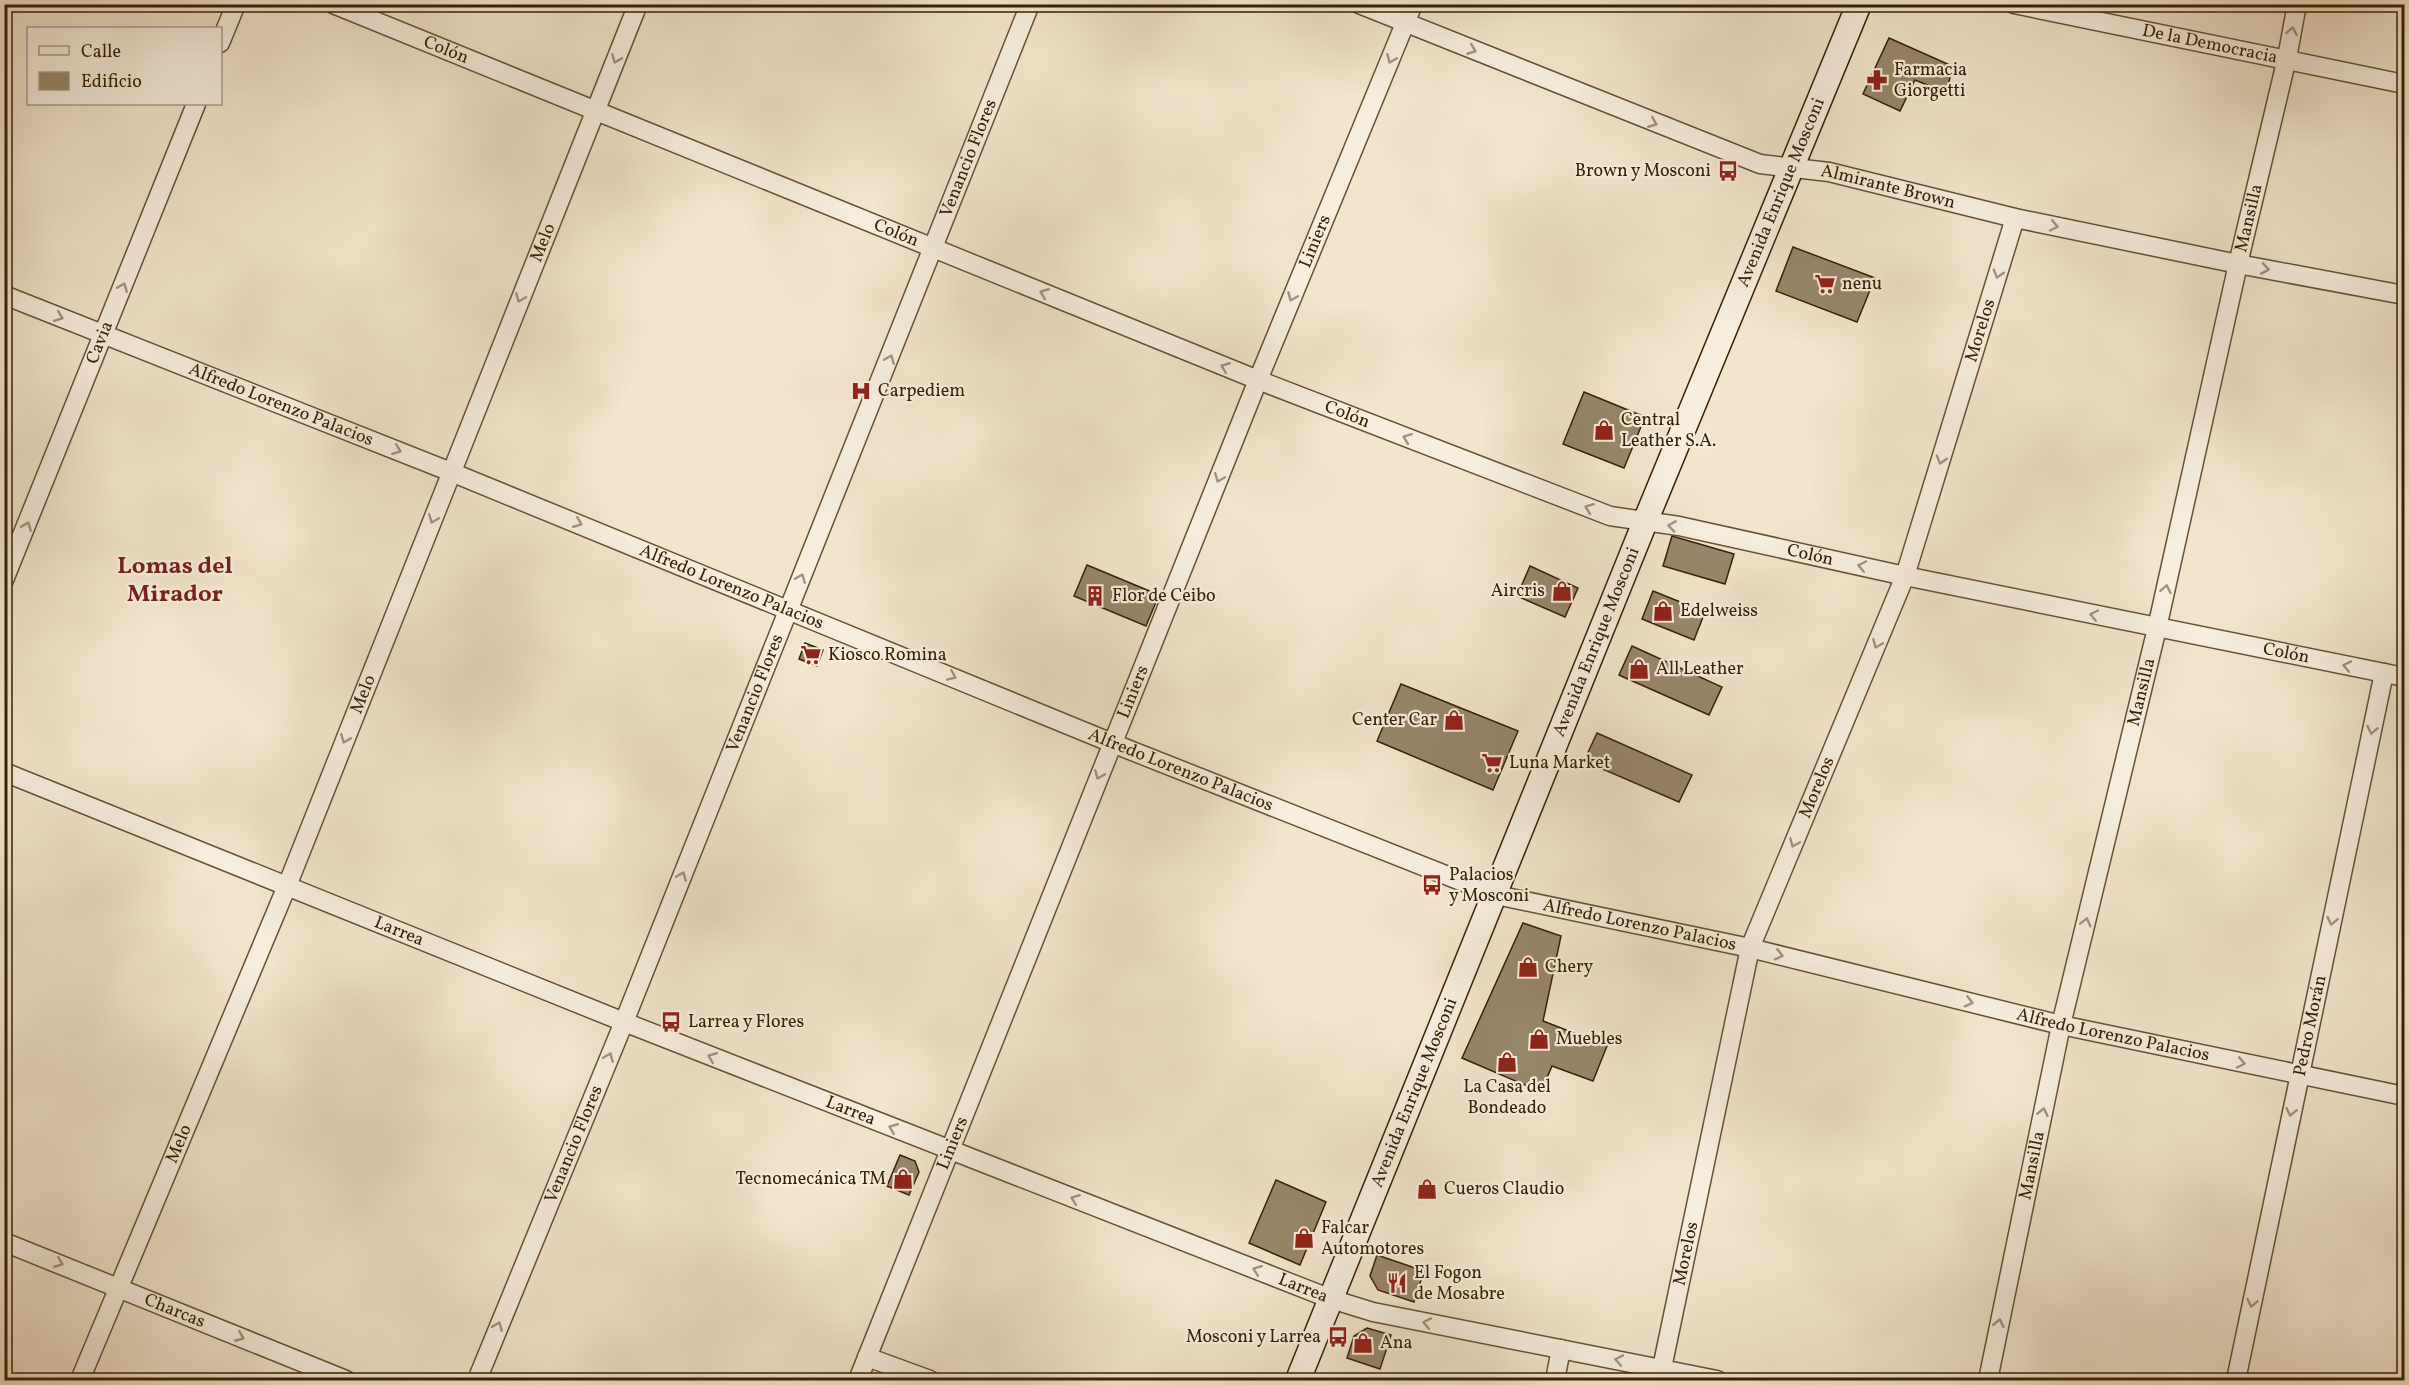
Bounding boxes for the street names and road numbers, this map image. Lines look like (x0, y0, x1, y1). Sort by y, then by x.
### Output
street label: De la Democracia (2140, 18, 2280, 70)
street label: Colón (420, 30, 473, 70)
street label: Avenida Enrique Mosconi (1731, 94, 1831, 291)
street label: Venancio Flores (934, 95, 1003, 221)
street label: Almirante Brown (1819, 159, 1958, 215)
street label: Mansilla (2229, 181, 2269, 255)
street label: Liniers (1293, 211, 1337, 272)
street label: Colón (870, 213, 923, 253)
street label: Melo (524, 220, 562, 266)
street label: Morelos (1959, 296, 2002, 365)
street label: Cavia (80, 317, 120, 368)
street label: Alfredo Lorenzo Palacios (185, 357, 377, 453)
street label: Colón (1321, 394, 1374, 435)
street label: Alfredo Lorenzo Palacios (636, 538, 827, 636)
street label: Colón (1785, 538, 1836, 572)
street label: Avenida Enrique Mosconi (1547, 543, 1646, 741)
street label: Venancio Flores (720, 630, 790, 756)
street label: Colón (2261, 636, 2312, 670)
street label: Mansilla (2121, 655, 2162, 729)
street label: Liniers (1111, 662, 1155, 722)
street label: Melo (344, 671, 382, 717)
street label: Alfredo Lorenzo Palacios (1084, 722, 1277, 818)
street label: Morelos (1793, 753, 1841, 822)
street label: Alfredo Lorenzo Palacios (1541, 893, 1739, 957)
street label: Larrea (370, 910, 428, 953)
street label: Pedro Morán (2287, 973, 2333, 1079)
street label: Avenida Enrique Mosconi (1365, 994, 1464, 1191)
street label: Alfredo Lorenzo Palacios (2014, 1002, 2212, 1068)
street label: Venancio Flores (539, 1081, 609, 1207)
street label: Larrea (822, 1090, 879, 1132)
street label: Liniers (931, 1113, 975, 1174)
street label: Melo (160, 1121, 198, 1167)
street label: Mansilla (2013, 1129, 2051, 1202)
street label: Morelos (1667, 1219, 1705, 1288)
street label: Larrea (1275, 1267, 1332, 1309)
street label: Charcas (140, 1287, 209, 1334)

